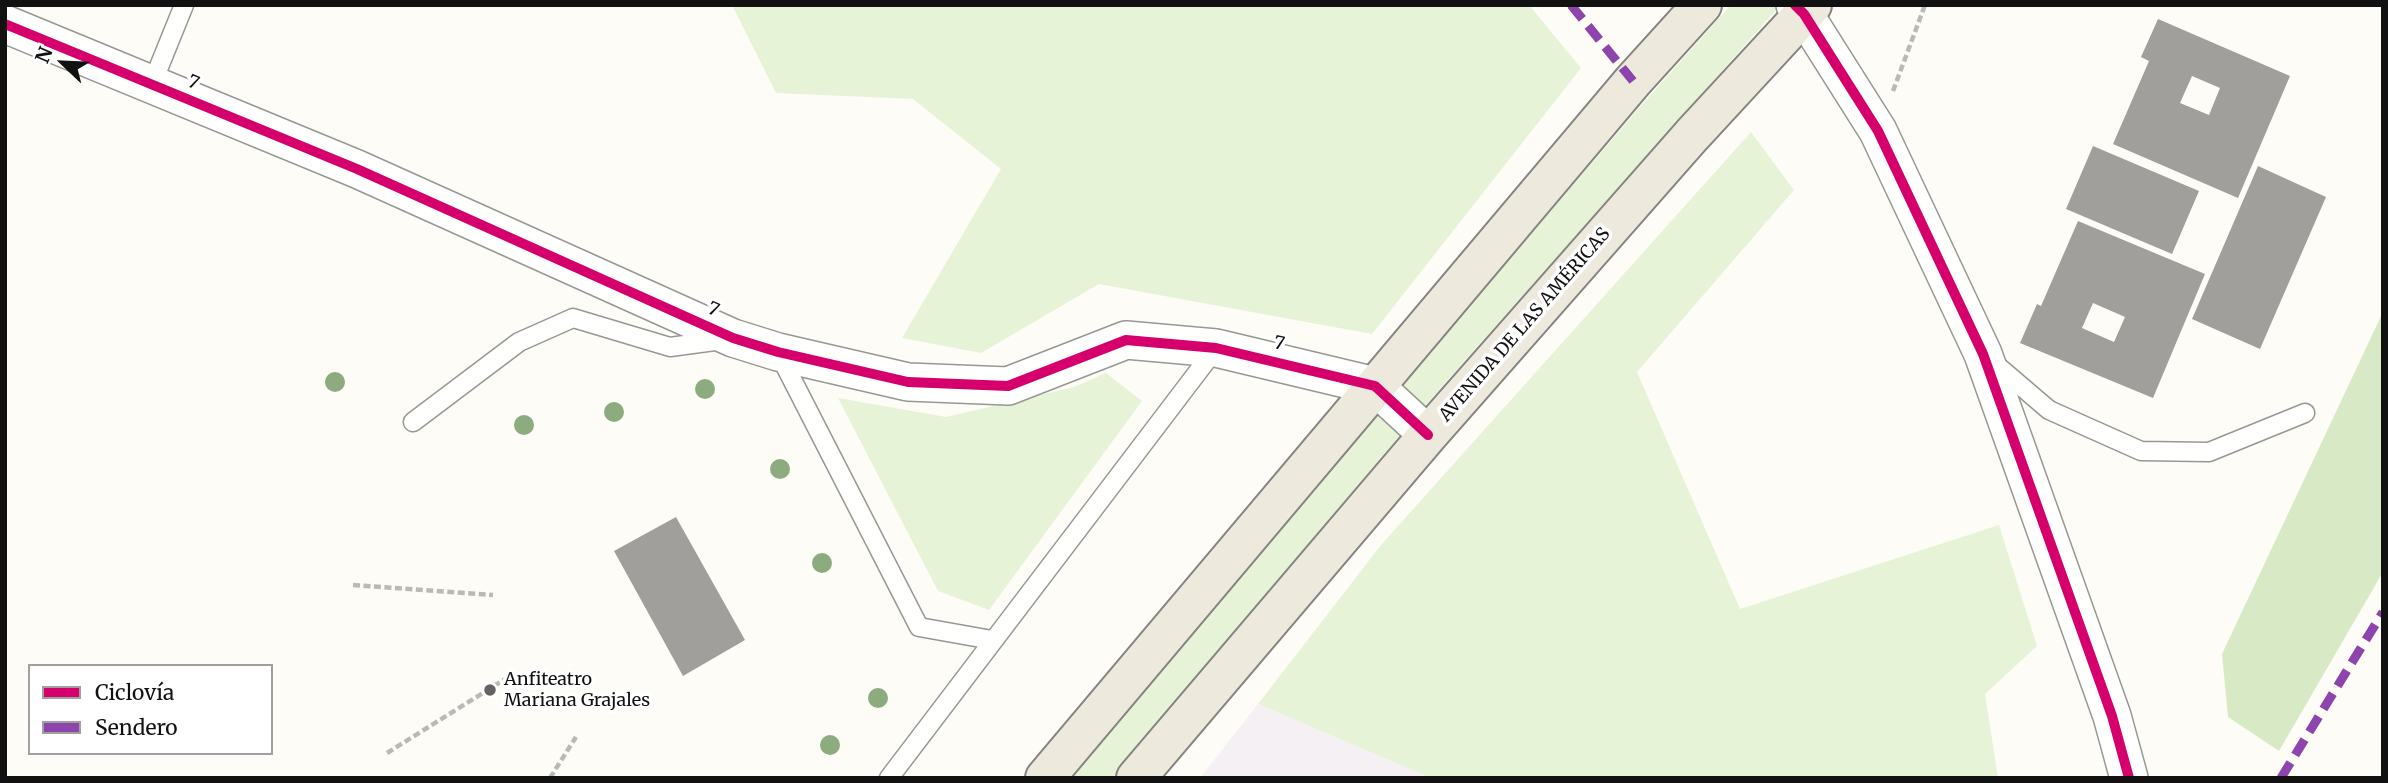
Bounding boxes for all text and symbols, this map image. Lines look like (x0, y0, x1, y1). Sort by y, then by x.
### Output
north arrow (28, 28, 98, 98)
text: N (30, 43, 58, 66)
street label: 7 (184, 71, 202, 95)
street label: AVENIDA DE LAS AMÉRICAS (1435, 224, 1615, 426)
street label: 7 (704, 298, 722, 322)
street label: 7 (1272, 332, 1286, 356)
legend (28, 664, 273, 755)
place label: Anfiteatro Mariana Grajales (504, 669, 650, 712)
text: Ciclovía (95, 679, 174, 706)
marker: Anfiteatro Mariana Grajales (482, 682, 498, 698)
text: Sendero (95, 714, 178, 741)

